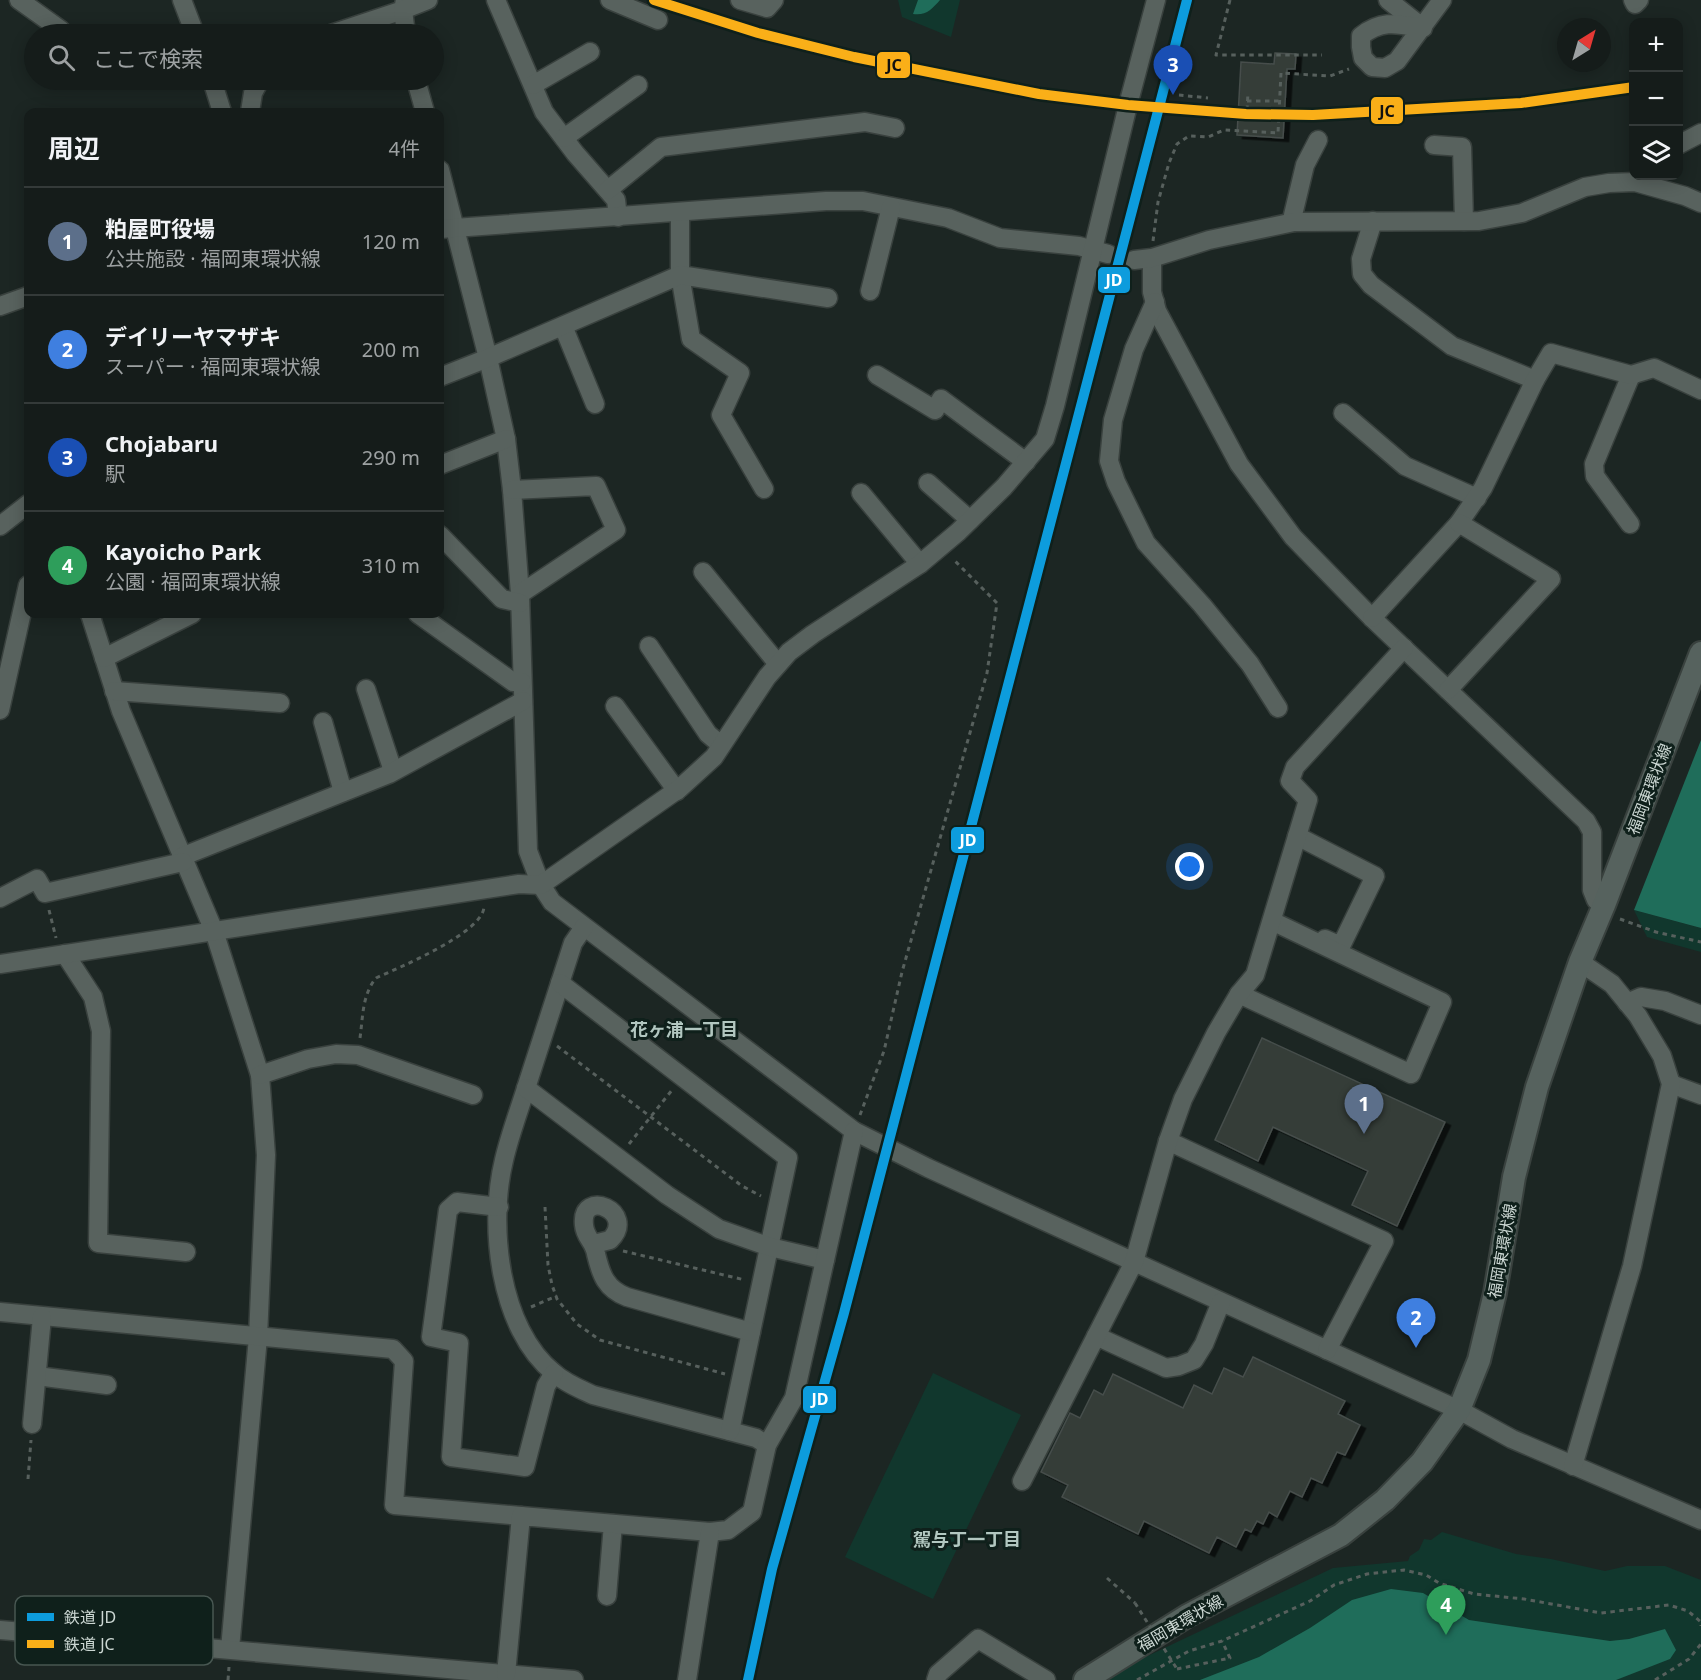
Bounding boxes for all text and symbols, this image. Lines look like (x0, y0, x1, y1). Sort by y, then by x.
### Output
north arrow (1557, 18, 1611, 72)
map controls (1629, 18, 1683, 180)
button: + (1629, 18, 1683, 72)
search box (24, 24, 444, 90)
icon: search (45, 41, 78, 74)
text: ここで検索 (93, 43, 203, 73)
pin: 3 (1154, 46, 1192, 95)
line badge: JC (876, 51, 911, 79)
text: JC (884, 54, 902, 76)
button: − (1629, 72, 1683, 126)
line badge: JC (1370, 96, 1404, 125)
text: JC (1377, 100, 1395, 122)
button: layers (1629, 126, 1683, 180)
text: 周辺 (48, 130, 100, 166)
text: 4件 (389, 135, 420, 162)
text: 粕屋町役場 (105, 213, 215, 243)
text: 1 (62, 228, 73, 255)
text: 120 m (362, 228, 420, 255)
text: 公共施設 · 福岡東環状線 (105, 245, 321, 272)
line badge: JD (1097, 266, 1131, 294)
text: JD (1103, 269, 1123, 291)
text: デイリーヤマザキ (105, 321, 281, 351)
text: 2 (62, 336, 73, 363)
text: 200 m (362, 336, 420, 363)
text: スーパー · 福岡東環状線 (105, 353, 321, 380)
text: Chojabaru (105, 428, 218, 458)
text: 3 (62, 444, 73, 471)
text: 290 m (362, 444, 420, 471)
text: 駅 (105, 460, 125, 487)
text: Kayoicho Park (105, 536, 261, 566)
text: 4 (62, 552, 73, 579)
text: 310 m (362, 552, 420, 579)
text: 公園 · 福岡東環状線 (105, 568, 281, 595)
street label: 福岡東環状線 (1622, 740, 1676, 838)
line badge: JD (950, 826, 985, 854)
text: JD (957, 829, 977, 851)
your location (1175, 852, 1204, 881)
district label: 花ヶ浦一丁目 (630, 1017, 738, 1041)
pin: 1 (1344, 1084, 1384, 1134)
street label: 福岡東環状線 (1483, 1202, 1521, 1300)
pin: 2 (1396, 1298, 1436, 1348)
line badge: JD (802, 1385, 837, 1414)
text: JD (809, 1388, 829, 1410)
district label: 駕与丁一丁目 (913, 1527, 1021, 1551)
pin: 4 (1426, 1586, 1466, 1635)
street label: 福岡東環状線 (1133, 1589, 1227, 1657)
legend (15, 1596, 213, 1665)
text: 鉄道 JD (64, 1606, 116, 1628)
text: 鉄道 JC (64, 1633, 115, 1655)

